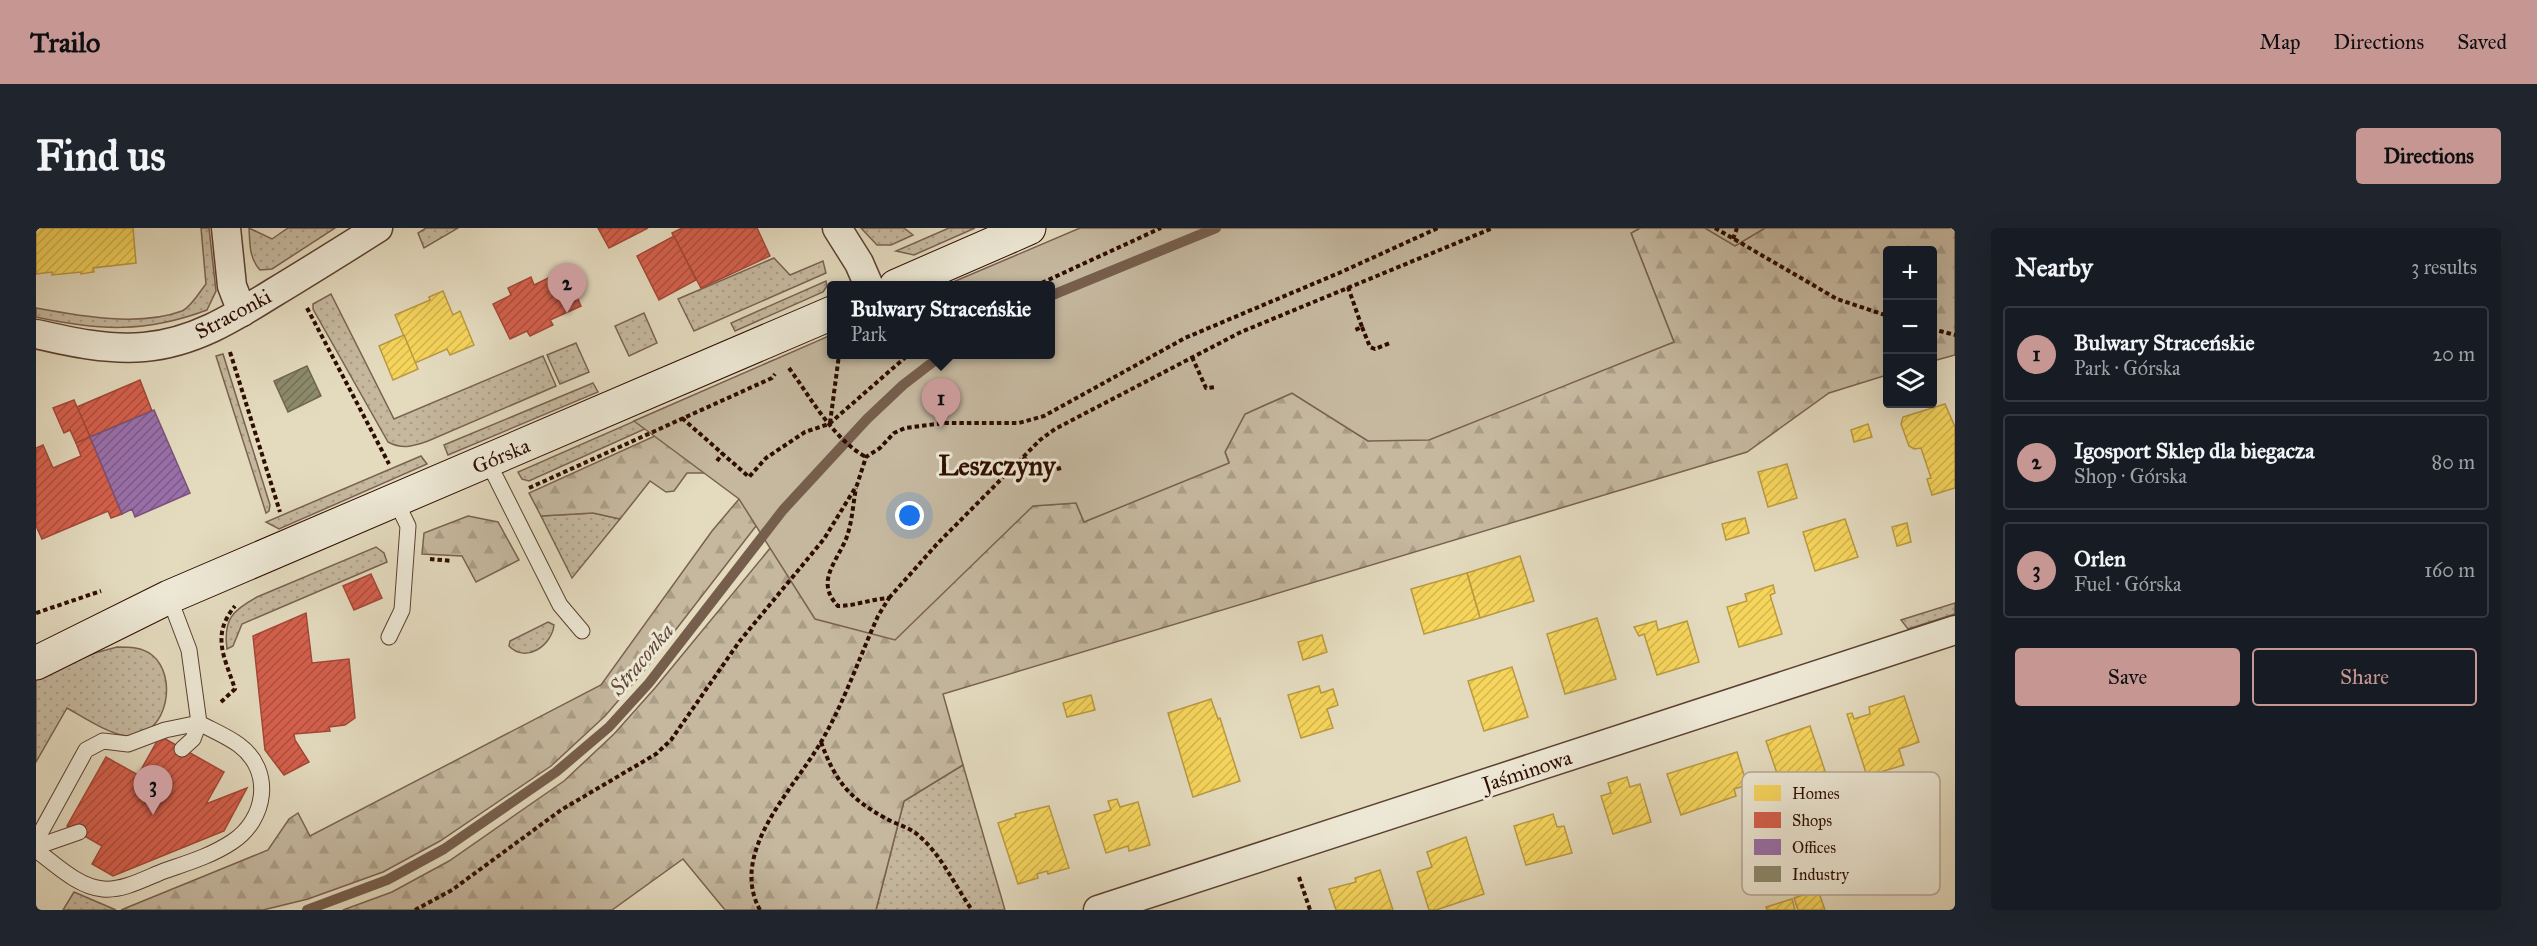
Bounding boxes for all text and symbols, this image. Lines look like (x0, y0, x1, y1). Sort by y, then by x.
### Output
text: Trailo (30, 25, 100, 60)
text: Map (2260, 29, 2301, 55)
text: Directions (2334, 29, 2424, 55)
text: Saved (2457, 29, 2507, 55)
button: Directions (2356, 128, 2501, 184)
text: Find us (36, 130, 166, 182)
map controls (1883, 246, 1937, 408)
button: + (1883, 246, 1937, 300)
text: Nearby (2015, 251, 2093, 283)
text: 3 results (2411, 255, 2477, 279)
pin: 2 (548, 264, 586, 313)
popup (827, 281, 1055, 359)
street label: Straconki (190, 283, 276, 345)
text: Bulwary Straceńskie (851, 295, 1031, 322)
button: − (1883, 300, 1937, 354)
text: Park (851, 322, 887, 346)
text: Bulwary Straceńskie (2074, 329, 2255, 356)
text: 1 (2033, 342, 2040, 366)
text: 20 m (2432, 342, 2475, 366)
button: layers (1883, 354, 1937, 408)
text: Park · Górska (2074, 356, 2180, 380)
pin: 1 (922, 378, 960, 428)
street label: Górska (468, 432, 534, 480)
text: Igosport Sklep dla biegacza (2074, 437, 2314, 464)
district label: Leszczyny (939, 449, 1057, 483)
text: 2 (2032, 450, 2041, 474)
text: 80 m (2432, 450, 2475, 474)
text: Shop · Górska (2074, 464, 2187, 488)
your location (895, 501, 924, 530)
text: Orlen (2074, 545, 2126, 572)
text: 3 (2033, 558, 2041, 582)
text: 160 m (2424, 558, 2475, 582)
text: Fuel · Górska (2074, 572, 2182, 596)
water label: Straconka (603, 618, 679, 702)
button: Save (2015, 648, 2240, 706)
button: Share (2252, 648, 2477, 706)
street label: Jaśminowa (1477, 744, 1575, 798)
pin: 3 (134, 766, 172, 815)
legend (1742, 772, 1940, 895)
text: Homes (1792, 784, 1840, 803)
text: Shops (1792, 811, 1832, 830)
text: Offices (1792, 838, 1836, 857)
text: Industry (1792, 865, 1850, 884)

